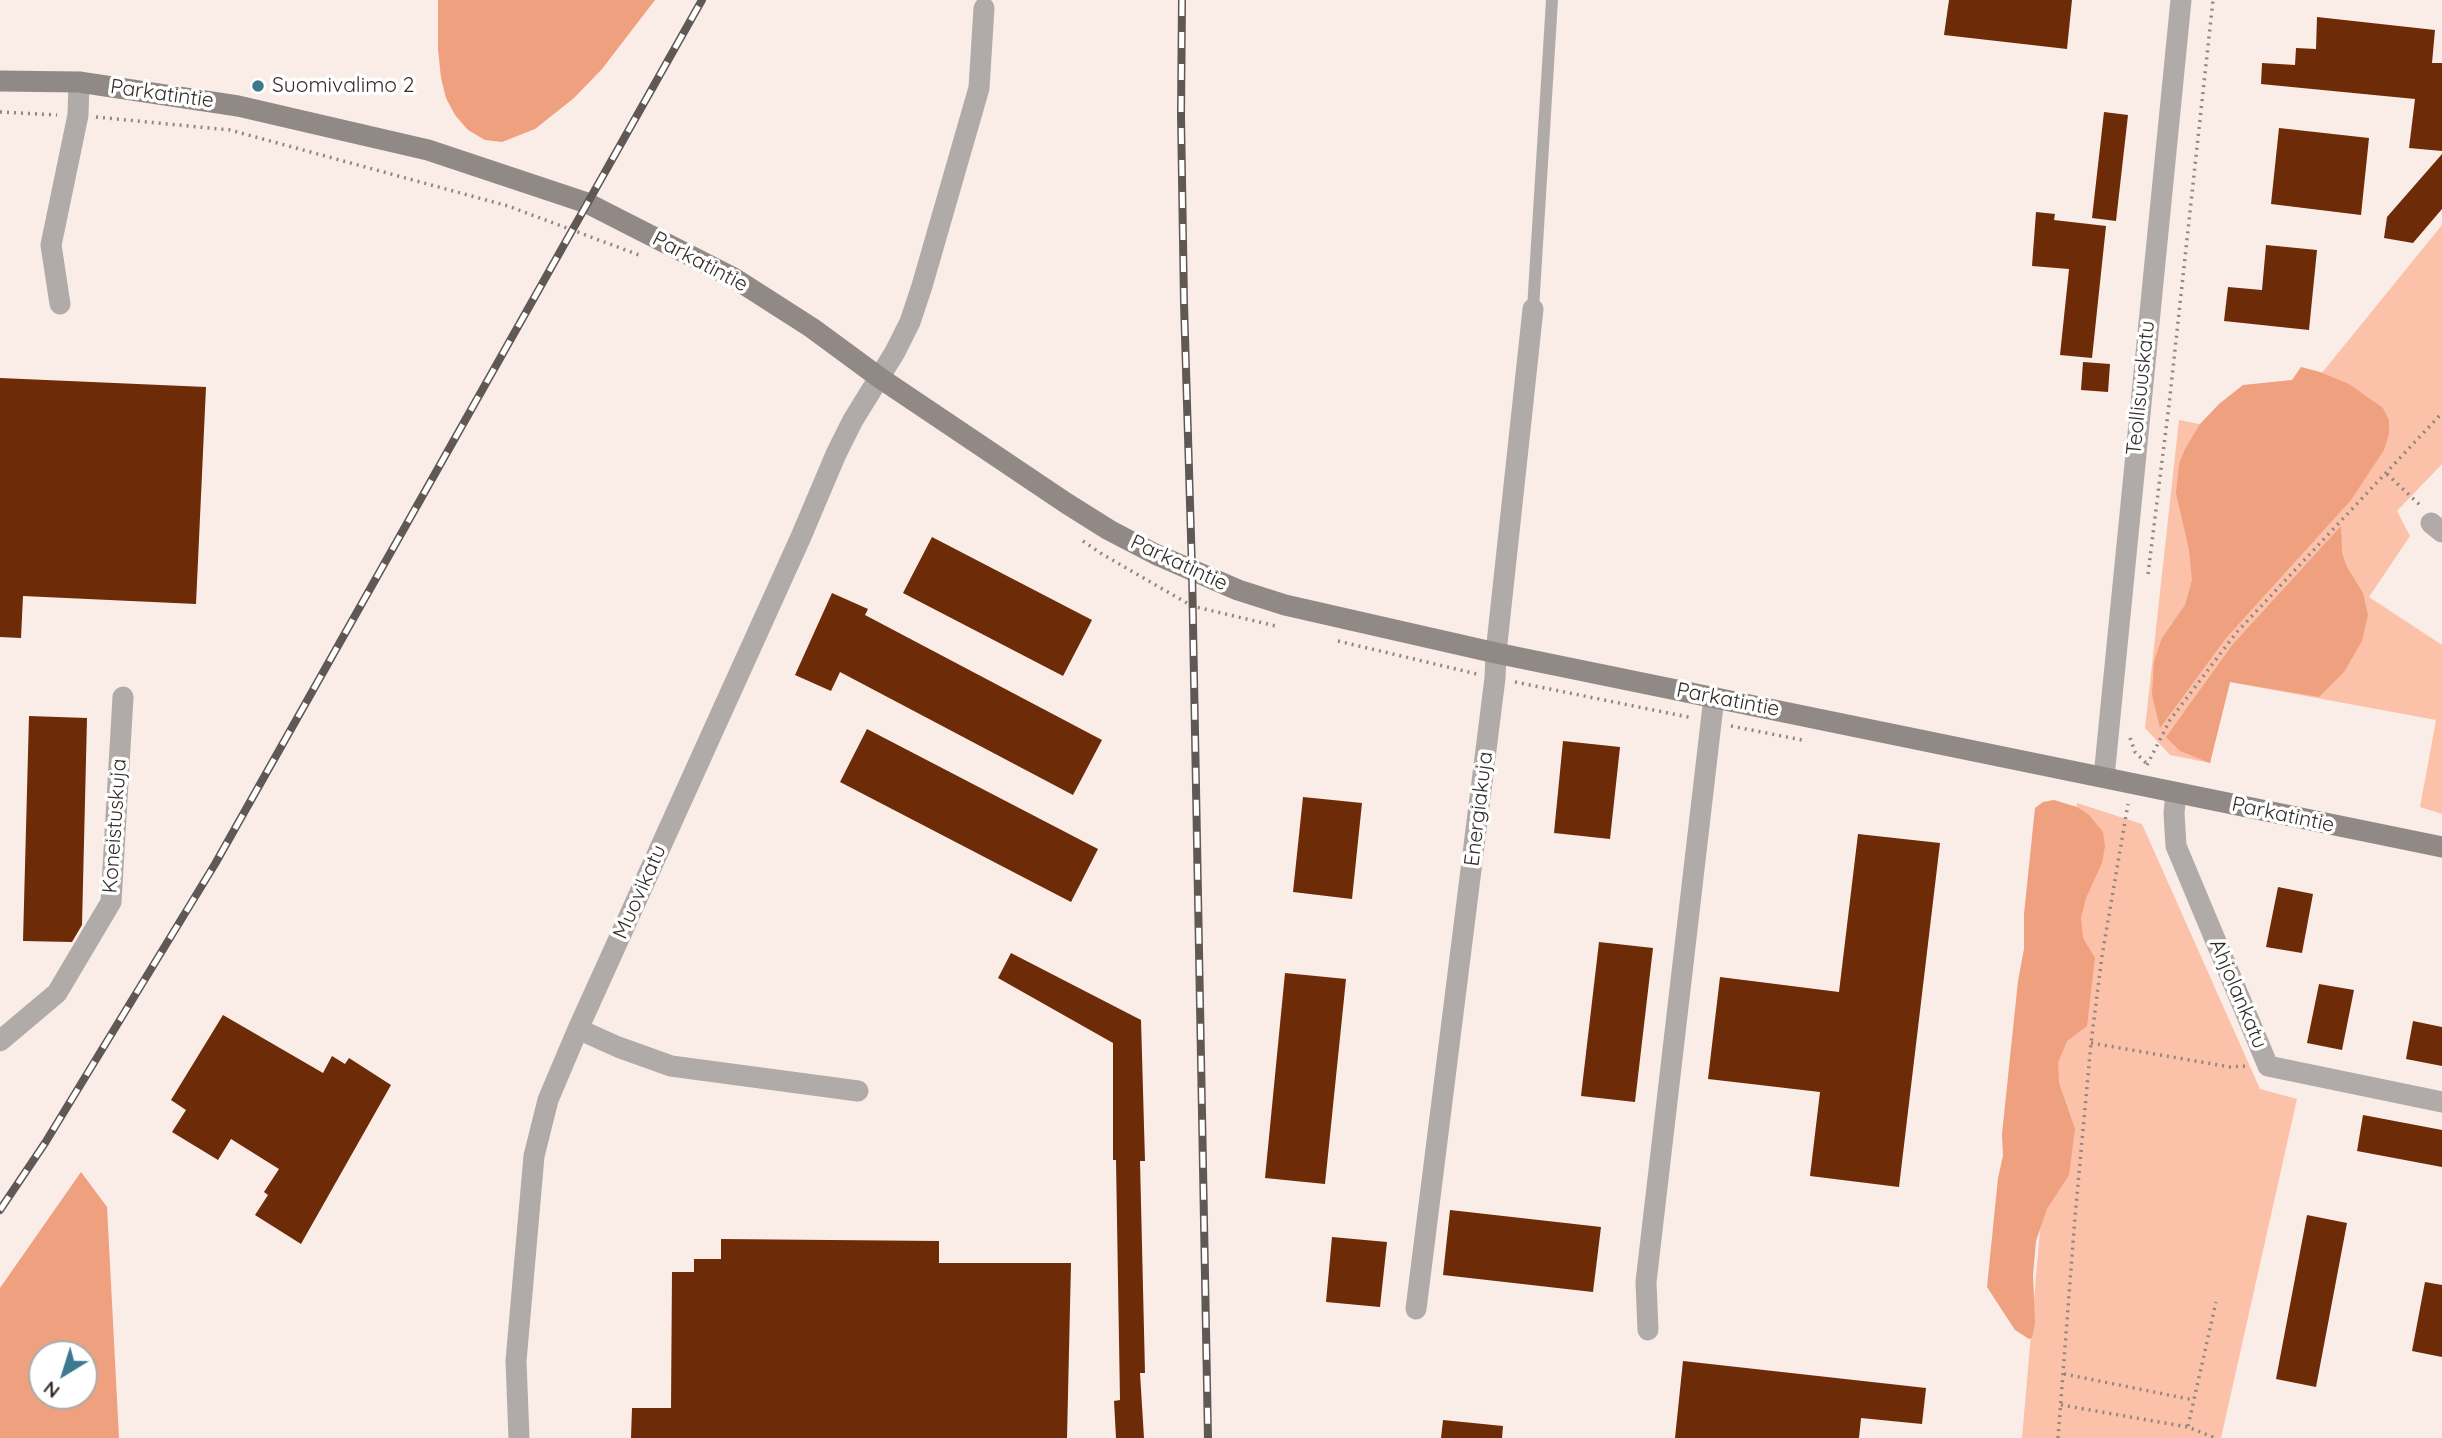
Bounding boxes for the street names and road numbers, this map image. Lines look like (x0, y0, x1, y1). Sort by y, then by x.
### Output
street label: Parkatintie (109, 74, 215, 114)
street label: Parkatintie (648, 226, 752, 298)
street label: Teollisuuskatu (2121, 319, 2161, 457)
street label: Parkatintie (1126, 530, 1232, 596)
street label: Parkatintie (1674, 678, 1782, 722)
street label: Energiakuja (1459, 750, 1499, 868)
street label: Koneistuskuja (98, 758, 132, 894)
street label: Parkatintie (2229, 792, 2337, 838)
street label: Muovikatu (608, 841, 672, 943)
street label: Ahjolankatu (2204, 935, 2272, 1053)

